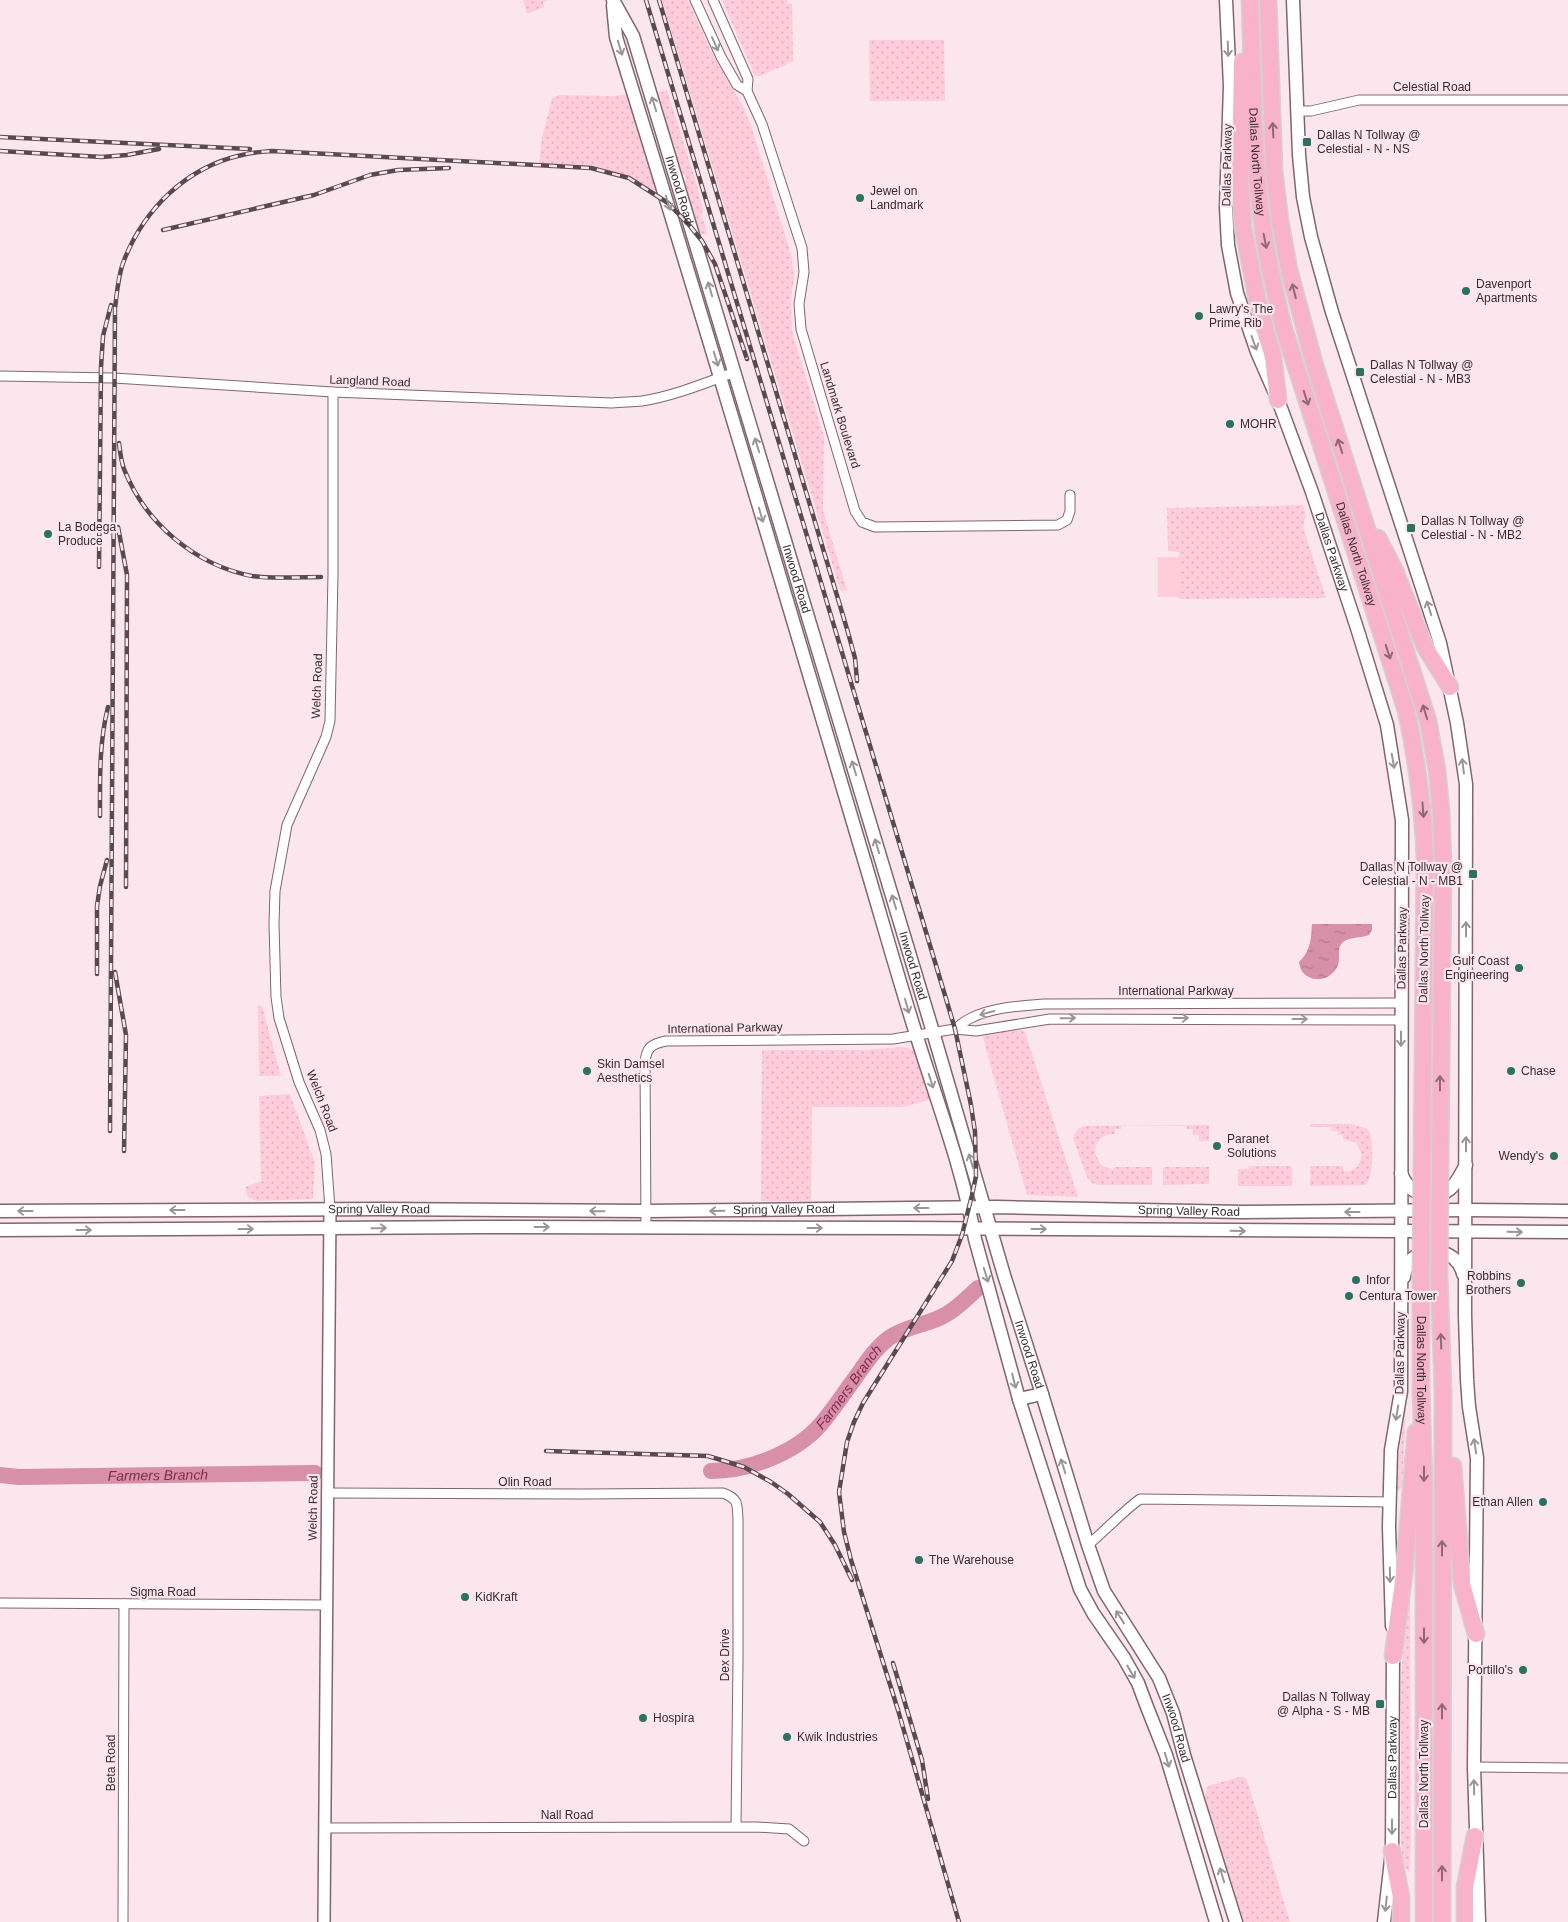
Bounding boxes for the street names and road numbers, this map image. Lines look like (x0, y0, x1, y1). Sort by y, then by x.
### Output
street label: Celestial Road (1393, 80, 1471, 94)
street label: Dallas North Tollway (1246, 107, 1268, 217)
street label: Dallas Parkway (1219, 124, 1235, 206)
street label: Inwood Road (662, 154, 696, 226)
street label: Landmark Boulevard (817, 360, 863, 470)
street label: Langland Road (329, 373, 411, 389)
street label: Dallas North Tollway (1333, 500, 1379, 608)
street label: Dallas Parkway (1312, 510, 1351, 593)
street label: Inwood Road (780, 543, 813, 615)
street label: Welch Road (309, 653, 325, 719)
street label: Dallas North Tollway (1416, 895, 1432, 1003)
street label: Dallas Parkway (1394, 907, 1410, 989)
street label: Inwood Road (896, 930, 930, 1002)
street label: International Parkway (1118, 984, 1234, 998)
street label: International Parkway (667, 1020, 783, 1036)
street label: Welch Road (304, 1068, 340, 1134)
street label: Spring Valley Road (328, 1202, 430, 1216)
street label: Spring Valley Road (733, 1202, 835, 1217)
street label: Spring Valley Road (1138, 1203, 1240, 1219)
street label: Dallas Parkway (1392, 1312, 1408, 1394)
street label: Dallas North Tollway (1414, 1316, 1429, 1425)
street label: Inwood Road (1012, 1319, 1047, 1390)
street label: Welch Road (305, 1475, 321, 1541)
street label: Olin Road (498, 1475, 552, 1489)
street label: Sigma Road (130, 1585, 196, 1599)
street label: Dex Drive (718, 1628, 732, 1681)
street label: Inwood Road (1159, 1692, 1193, 1764)
street label: Dallas Parkway (1385, 1716, 1400, 1799)
street label: Dallas North Tollway (1417, 1720, 1431, 1828)
street label: Beta Road (104, 1735, 118, 1791)
street label: Nall Road (541, 1808, 593, 1822)

